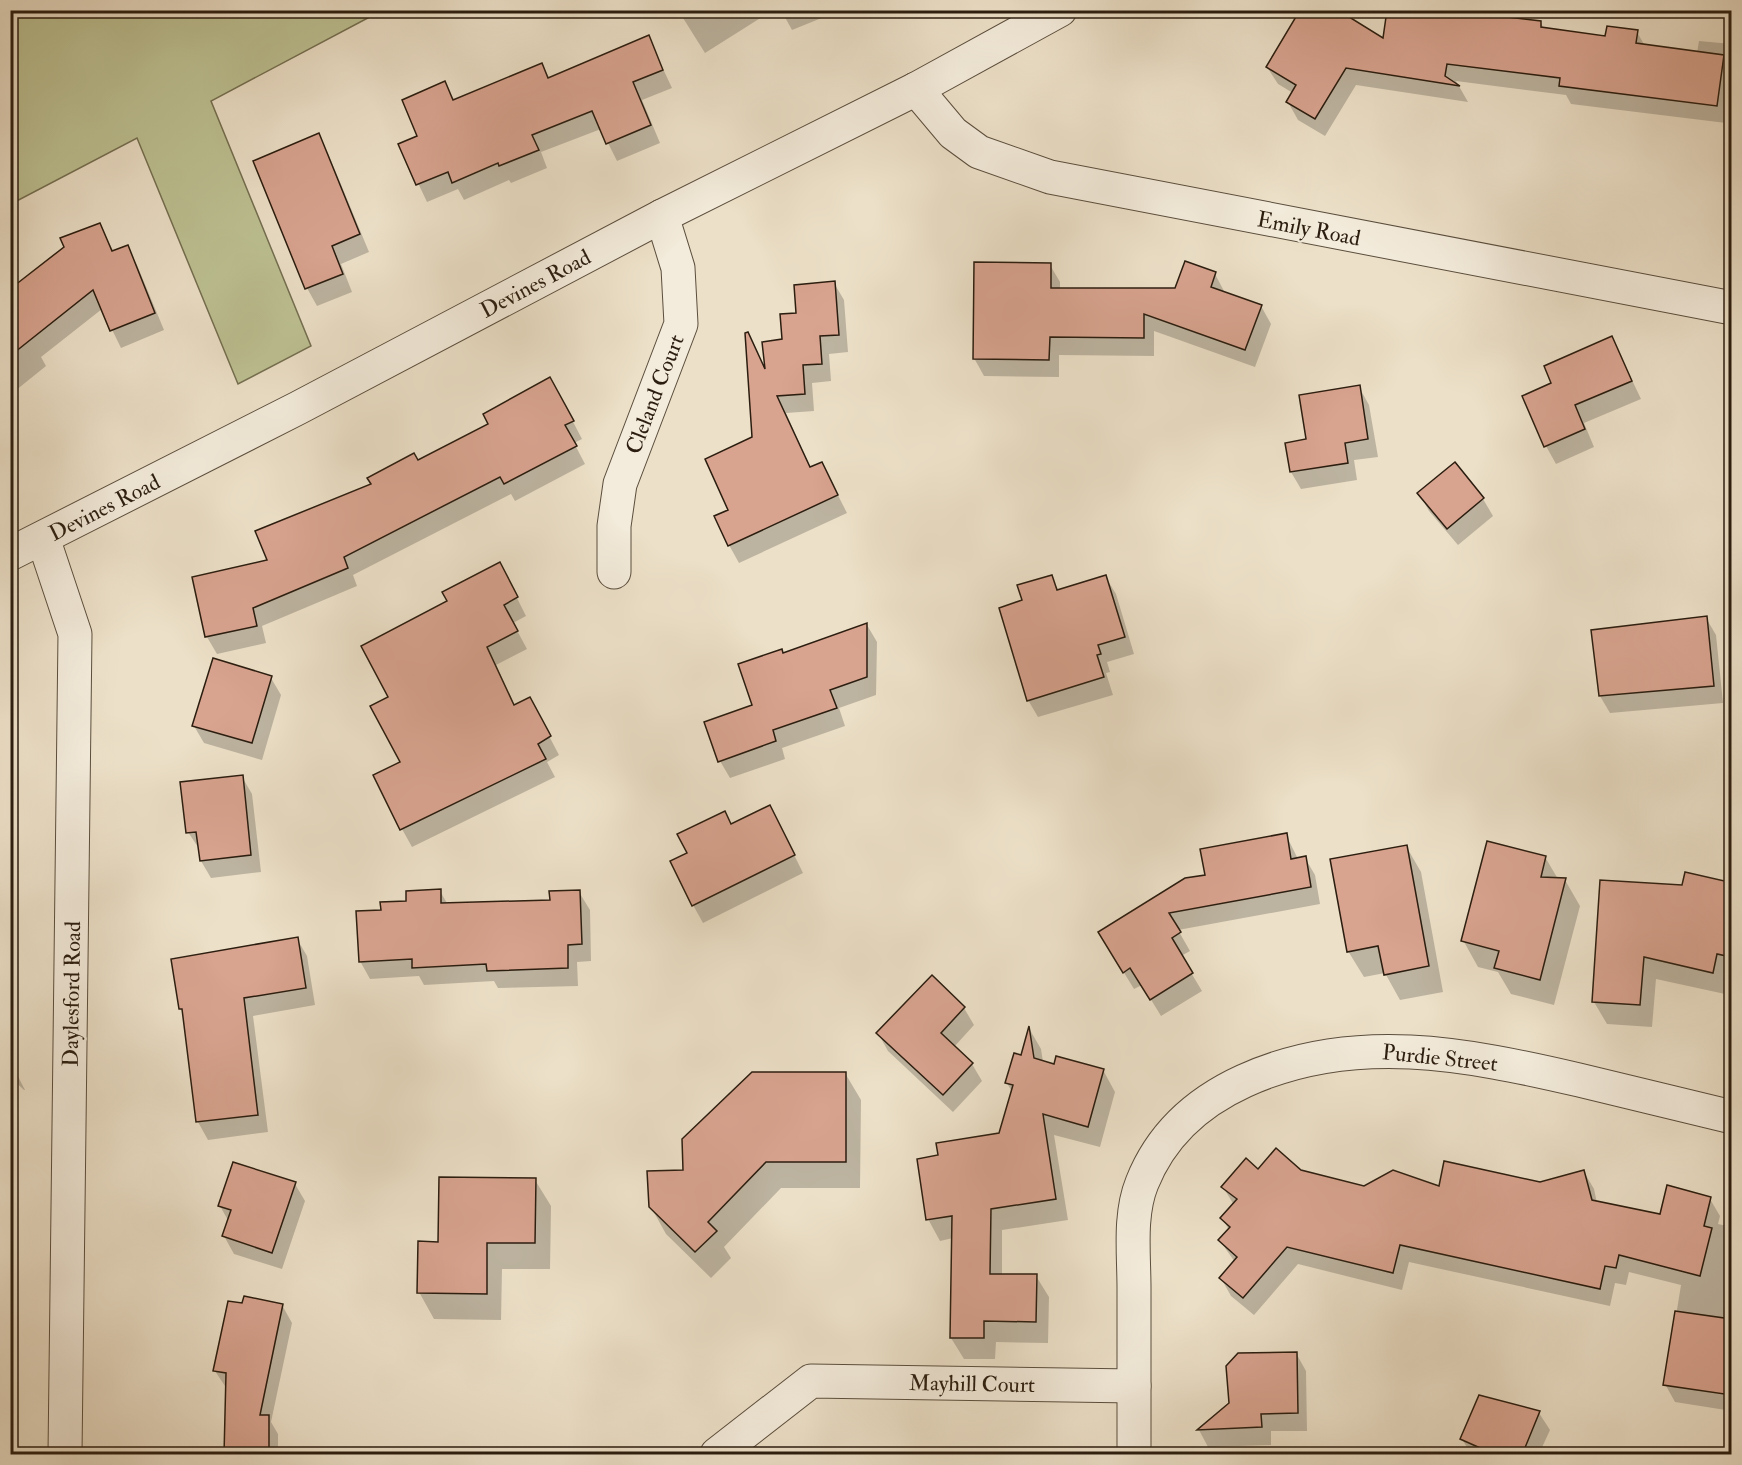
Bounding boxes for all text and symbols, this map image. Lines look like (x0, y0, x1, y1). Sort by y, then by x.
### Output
street label: Emily Road (1255, 205, 1363, 253)
street label: Devines Road (475, 243, 596, 325)
street label: Cleland Court (619, 331, 691, 458)
street label: Devines Road (44, 468, 165, 548)
street label: Daylesford Road (57, 921, 87, 1067)
street label: Purdie Street (1381, 1038, 1499, 1078)
street label: Mayhill Court (909, 1369, 1035, 1399)

